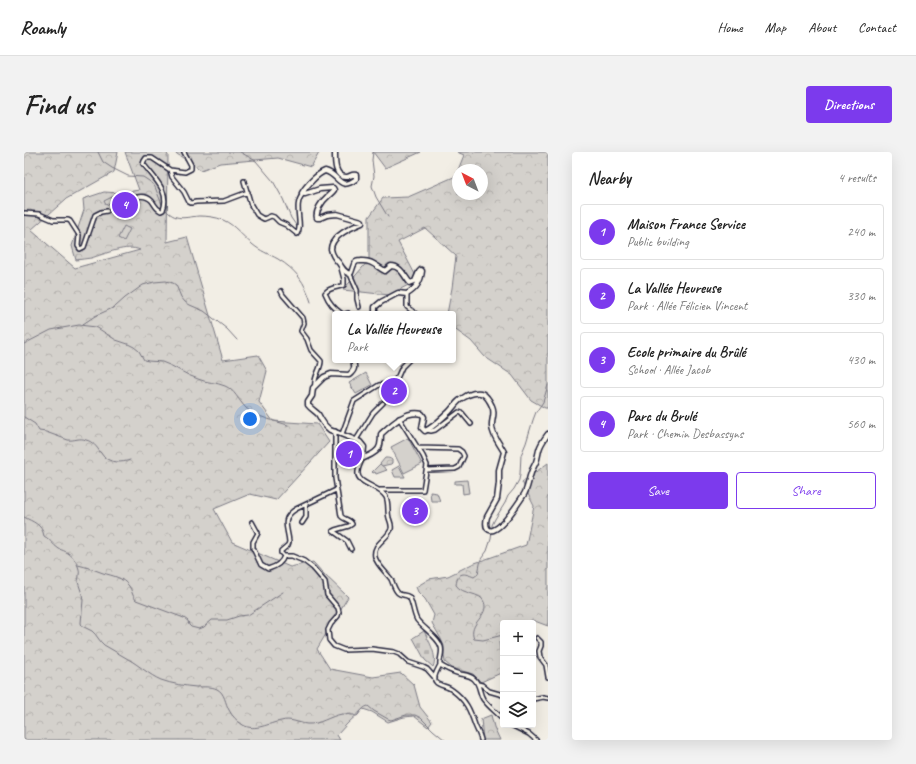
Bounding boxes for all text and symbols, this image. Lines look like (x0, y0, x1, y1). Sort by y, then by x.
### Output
text: Roamly (20, 16, 66, 40)
text: Home (717, 19, 743, 36)
text: Map (765, 19, 786, 36)
text: About (808, 19, 836, 36)
text: Contact (858, 19, 896, 36)
button: Directions (806, 86, 892, 123)
text: Find us (24, 87, 94, 122)
north arrow (452, 164, 488, 200)
text: Nearby (588, 168, 631, 189)
text: 4 results (838, 170, 876, 186)
pin: 4 (112, 190, 138, 220)
text: Maison France Service (627, 215, 745, 234)
text: 1 (599, 224, 605, 240)
text: 240 m (847, 224, 875, 240)
text: Public building (627, 234, 689, 250)
text: La Vallée Heureuse (627, 279, 721, 298)
text: 2 (599, 288, 605, 304)
text: 330 m (847, 288, 875, 304)
text: Park · Allée Félicien Vincent (627, 298, 747, 314)
popup (332, 311, 456, 363)
text: La Vallée Heureuse (347, 320, 441, 339)
text: Park (347, 339, 368, 355)
text: Ecole primaire du Brûlé (627, 343, 745, 362)
text: 3 (599, 352, 605, 368)
text: 430 m (847, 352, 875, 368)
text: School · Allée Jacob (627, 362, 710, 378)
pin: 2 (381, 376, 407, 406)
text: Parc du Brulé (627, 407, 696, 426)
your location (240, 409, 260, 429)
text: 4 (599, 416, 605, 432)
text: 560 m (847, 416, 875, 432)
text: Park · Chemin Desbassyns (627, 426, 743, 442)
pin: 1 (336, 439, 362, 469)
button: Save (588, 472, 728, 509)
button: Share (736, 472, 876, 509)
pin: 3 (402, 496, 428, 526)
map controls (500, 620, 536, 728)
button: + (500, 620, 536, 656)
button: − (500, 656, 536, 692)
button: layers (500, 692, 536, 728)

